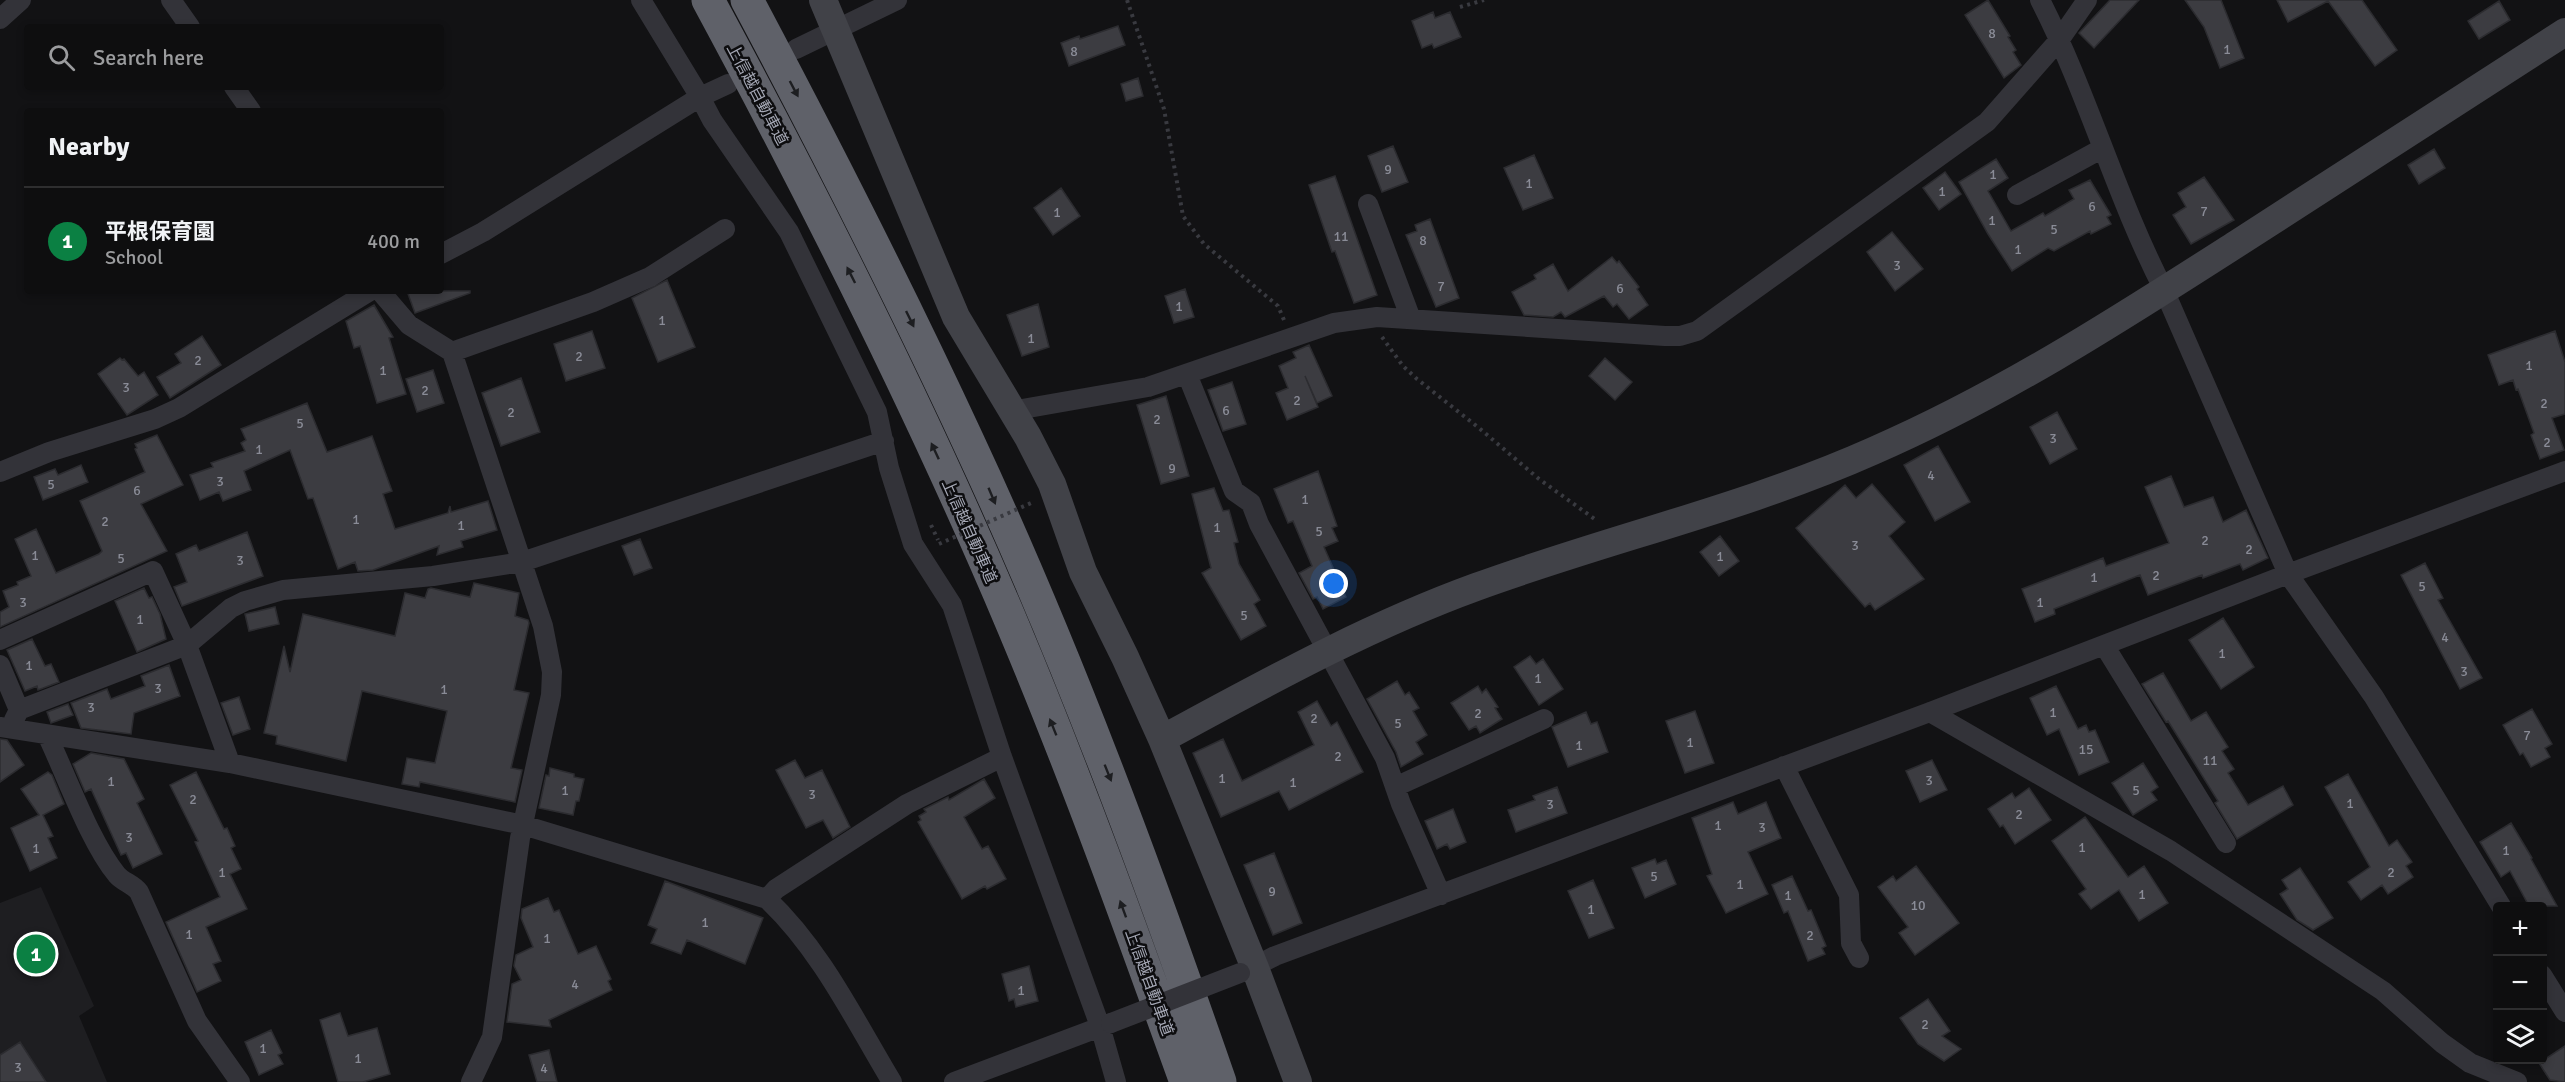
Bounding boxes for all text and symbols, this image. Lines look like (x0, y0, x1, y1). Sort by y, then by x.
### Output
search box (24, 24, 444, 90)
house number: 8 (1988, 25, 1996, 42)
street label: 上信越自動車道 (722, 40, 792, 149)
icon: search (45, 41, 78, 74)
house number: 1 (2223, 41, 2231, 58)
house number: 8 (1070, 43, 1078, 60)
text: Search here (93, 44, 204, 71)
one-way arrow (789, 81, 799, 98)
text: Nearby (48, 131, 129, 163)
house number: 9 (1384, 161, 1392, 178)
house number: 1 (1989, 166, 1997, 183)
house number: 1 (1525, 175, 1533, 192)
house number: 1 (1938, 183, 1946, 200)
house number: 6 (2088, 198, 2096, 215)
house number: 7 (2200, 203, 2208, 220)
house number: 1 (1053, 204, 1061, 221)
house number: 1 (1988, 212, 1996, 229)
text: 平根保育園 (105, 218, 215, 245)
house number: 5 (2050, 221, 2058, 238)
house number: 11 (1333, 228, 1349, 245)
text: 1 (62, 229, 73, 254)
text: 400 m (367, 229, 420, 254)
house number: 8 (1419, 232, 1427, 249)
house number: 1 (2014, 241, 2022, 258)
text: School (105, 245, 163, 270)
house number: 3 (1893, 257, 1901, 274)
one-way arrow (846, 266, 856, 283)
house number: 7 (1437, 278, 1445, 295)
house number: 6 (1616, 280, 1624, 297)
house number: 1 (1175, 298, 1183, 315)
one-way arrow (905, 311, 915, 328)
house number: 1 (658, 312, 666, 329)
house number: 1 (1027, 330, 1035, 347)
house number: 2 (575, 348, 583, 365)
house number: 2 (194, 352, 202, 369)
house number: 1 (2525, 357, 2533, 374)
house number: 1 (379, 362, 387, 379)
house number: 3 (122, 379, 130, 396)
house number: 2 (421, 382, 429, 399)
house number: 2 (1293, 392, 1301, 409)
house number: 2 (2540, 395, 2548, 412)
house number: 6 (1222, 402, 1230, 419)
house number: 2 (507, 404, 515, 421)
house number: 2 (1153, 411, 1161, 428)
house number: 5 (296, 415, 304, 432)
house number: 3 (2049, 430, 2057, 447)
house number: 2 (2543, 434, 2551, 451)
house number: 1 (255, 441, 263, 458)
one-way arrow (930, 441, 940, 459)
house number: 9 (1168, 460, 1176, 477)
house number: 4 (1927, 467, 1935, 484)
house number: 3 (216, 473, 224, 490)
house number: 5 (47, 476, 55, 493)
street label: 上信越自動車道 (937, 476, 1001, 587)
house number: 6 (133, 482, 141, 499)
one-way arrow (987, 488, 997, 506)
house number: 1 (1301, 491, 1309, 508)
house number: 1 (352, 511, 360, 528)
house number: 2 (101, 513, 109, 530)
house number: 1 (457, 517, 465, 534)
house number: 1 (1213, 519, 1221, 536)
house number: 5 (1315, 523, 1323, 540)
house number: 2 (2201, 532, 2209, 549)
house number: 3 (1851, 537, 1859, 554)
house number: 2 (2245, 541, 2253, 558)
house number: 1 (31, 547, 39, 564)
house number: 1 (1716, 548, 1724, 565)
house number: 5 (117, 550, 125, 567)
house number: 3 (236, 552, 244, 569)
house number: 2 (2152, 567, 2160, 584)
your location (1319, 569, 1348, 598)
house number: 1 (2090, 569, 2098, 586)
house number: 5 (2418, 578, 2426, 595)
house number: 3 (19, 594, 27, 611)
house number: 1 (2036, 594, 2044, 611)
house number: 5 (1240, 607, 1248, 624)
house number: 1 (136, 611, 144, 628)
house number: 4 (2441, 629, 2449, 646)
house number: 1 (2218, 645, 2226, 662)
house number: 1 (25, 657, 33, 674)
house number: 3 (2460, 663, 2468, 680)
house number: 1 (1534, 670, 1542, 687)
house number: 3 (154, 680, 162, 697)
house number: 1 (440, 681, 448, 698)
house number: 3 (87, 699, 95, 716)
house number: 1 (2049, 704, 2057, 721)
house number: 2 (1474, 705, 1482, 722)
house number: 2 (1310, 710, 1318, 727)
house number: 5 (1394, 715, 1402, 732)
one-way arrow (1048, 717, 1058, 735)
house number: 7 (2523, 727, 2531, 744)
house number: 1 (1686, 734, 1694, 751)
house number: 1 (1575, 737, 1583, 754)
house number: 15 (2078, 741, 2094, 758)
house number: 2 (1334, 748, 1342, 765)
house number: 11 (2202, 752, 2218, 769)
one-way arrow (1104, 764, 1113, 782)
house number: 1 (1218, 770, 1226, 787)
house number: 3 (1925, 772, 1933, 789)
house number: 1 (107, 773, 115, 790)
house number: 1 (1289, 774, 1297, 791)
house number: 1 (561, 782, 569, 799)
house number: 5 (2132, 782, 2140, 799)
house number: 3 (808, 786, 816, 803)
house number: 2 (189, 791, 197, 808)
house number: 1 (2346, 795, 2354, 812)
house number: 3 (1546, 796, 1554, 813)
house number: 2 (2015, 806, 2023, 823)
house number: 1 (1714, 817, 1722, 834)
house number: 3 (1758, 819, 1766, 836)
house number: 3 (125, 829, 133, 846)
house number: 1 (2078, 839, 2086, 856)
house number: 1 (32, 840, 40, 857)
house number: 1 (2502, 842, 2510, 859)
house number: 1 (218, 864, 226, 881)
house number: 2 (2387, 864, 2395, 881)
house number: 5 (1650, 868, 1658, 885)
house number: 1 (1736, 876, 1744, 893)
house number: 9 (1268, 883, 1276, 900)
house number: 1 (2138, 886, 2146, 903)
house number: 1 (1784, 887, 1792, 904)
house number: 10 (1910, 897, 1926, 914)
one-way arrow (1117, 900, 1127, 918)
house number: 1 (1587, 901, 1595, 918)
map controls (2493, 902, 2547, 1064)
button: + (2493, 902, 2547, 956)
house number: 1 (701, 914, 709, 931)
house number: 1 (185, 926, 193, 943)
street label: 上信越自動車道 (1121, 926, 1178, 1038)
house number: 2 (1806, 927, 1814, 944)
house number: 1 (543, 930, 551, 947)
pin: 1 (16, 932, 56, 976)
button: − (2493, 956, 2547, 1010)
house number: 4 (571, 976, 579, 993)
house number: 1 (1017, 982, 1025, 999)
button: layers (2493, 1010, 2547, 1064)
house number: 2 (1921, 1016, 1929, 1033)
house number: 1 (259, 1040, 267, 1057)
house number: 1 (354, 1050, 362, 1067)
house number: 3 (14, 1059, 22, 1076)
house number: 4 (540, 1060, 548, 1077)

